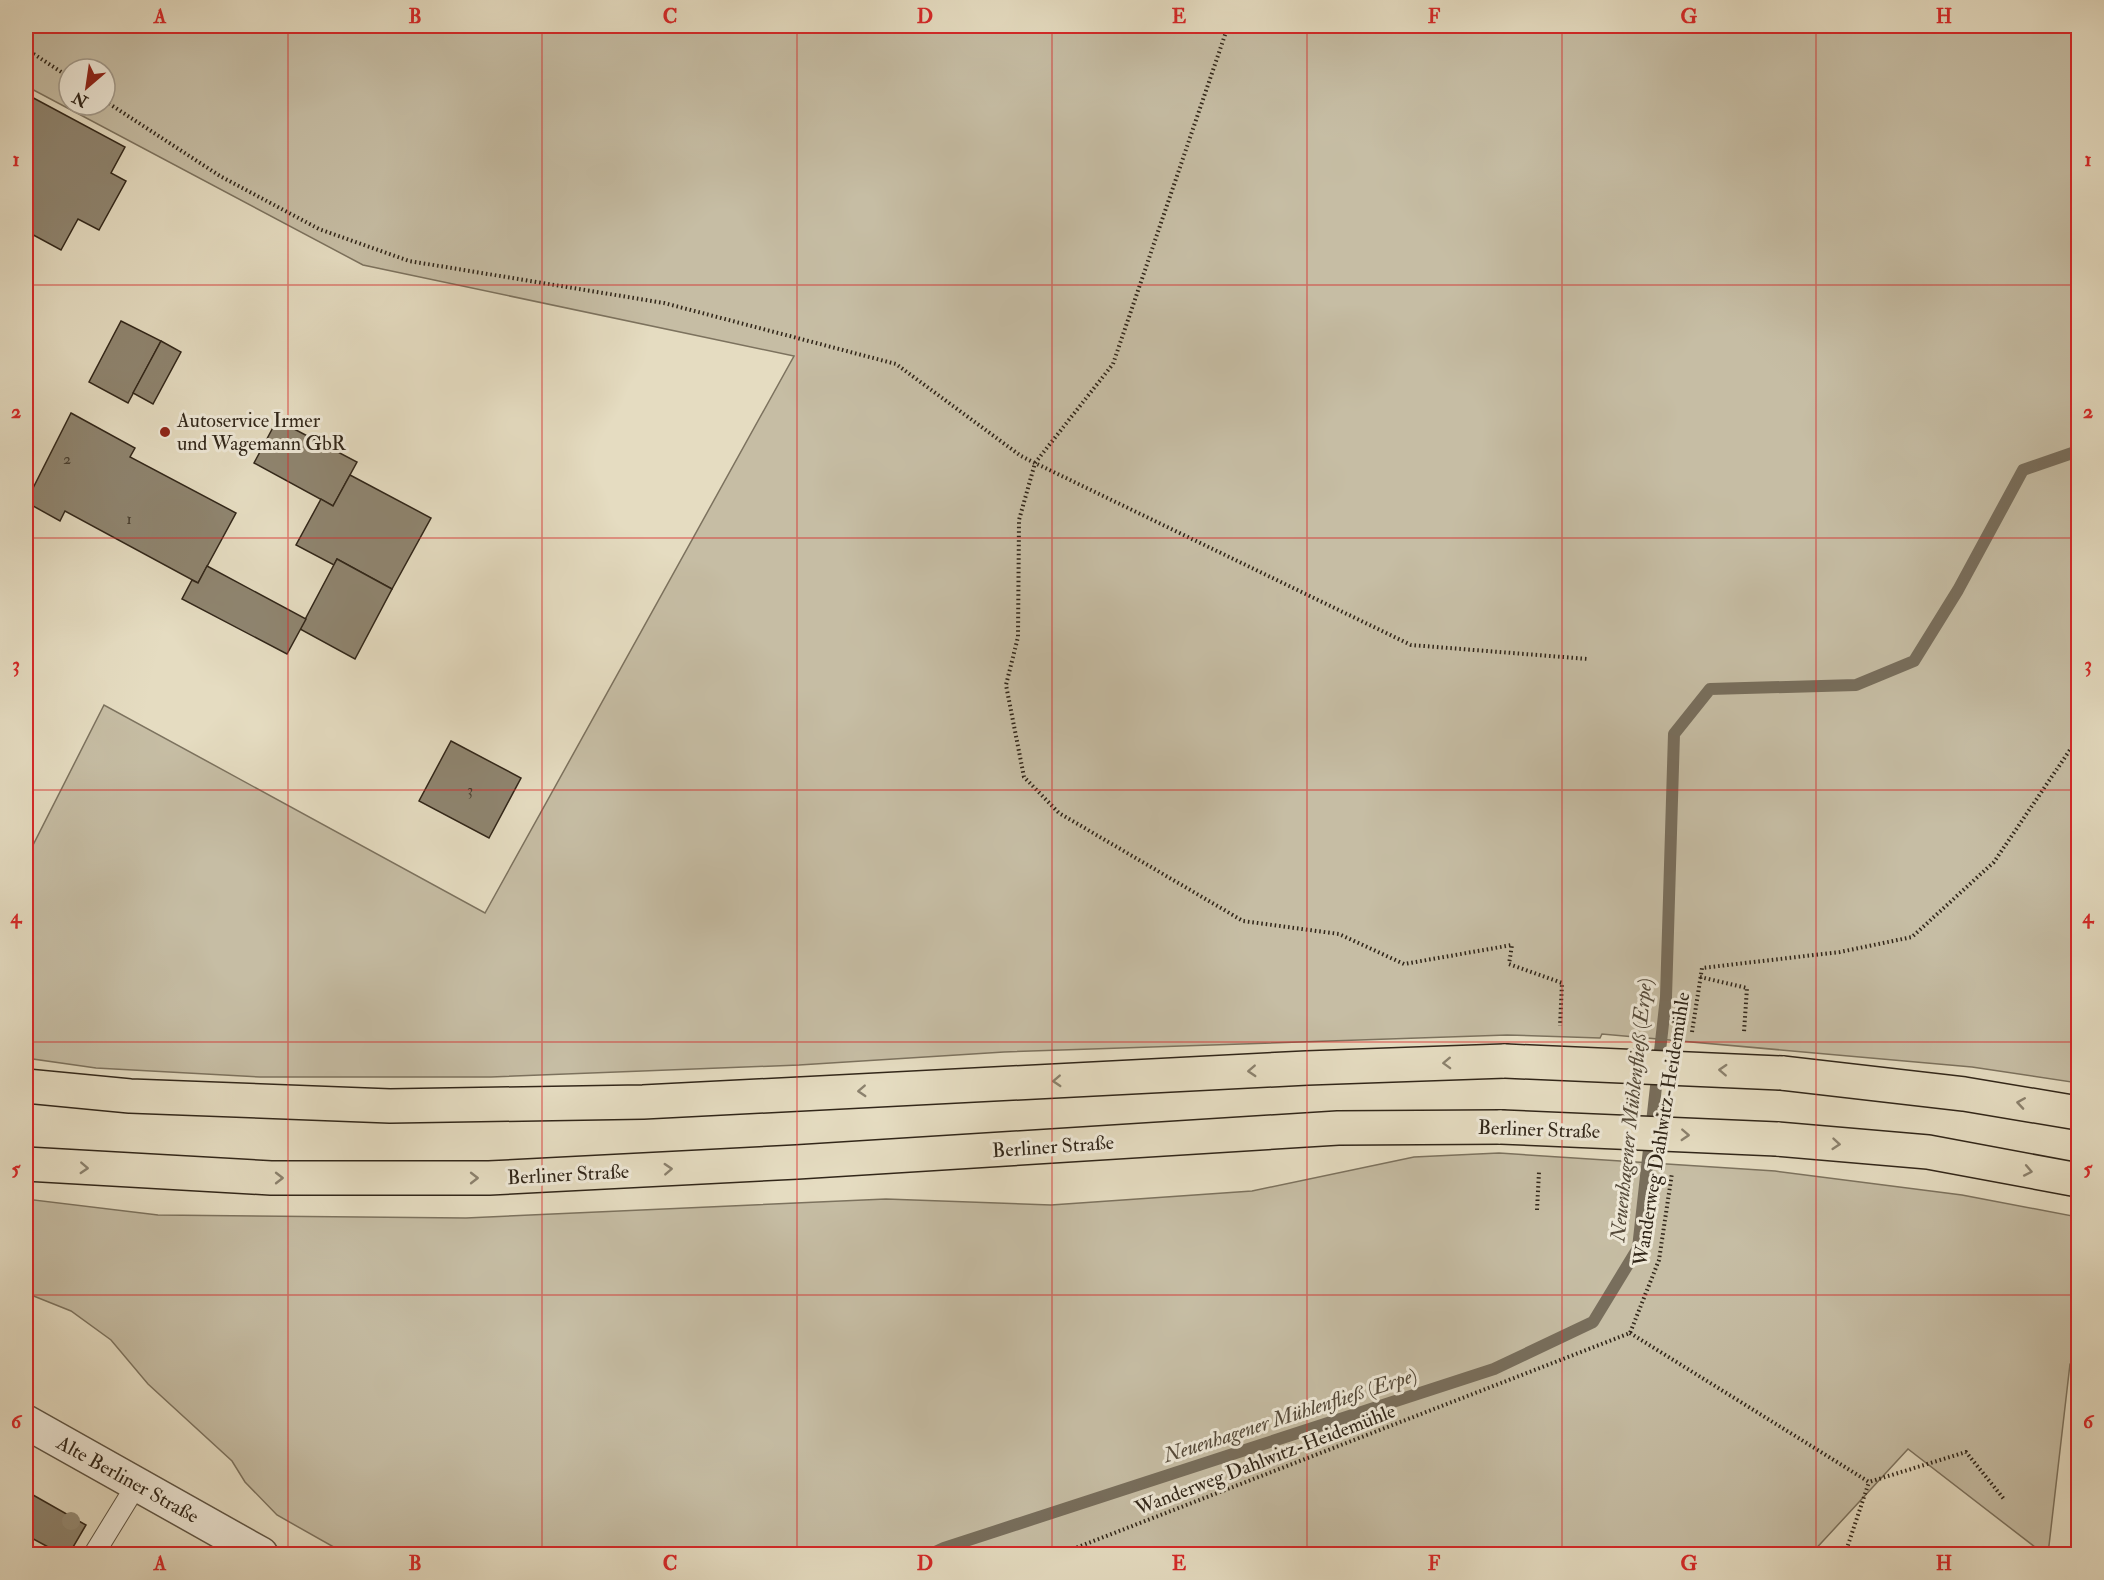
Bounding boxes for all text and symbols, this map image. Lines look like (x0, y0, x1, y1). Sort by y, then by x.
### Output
text: A (153, 4, 167, 29)
text: B (408, 4, 422, 29)
text: C (663, 4, 677, 29)
text: D (917, 4, 933, 29)
text: E (1172, 4, 1187, 29)
text: F (1428, 4, 1441, 29)
text: G (1681, 4, 1698, 29)
text: H (1936, 4, 1952, 29)
north arrow (57, 57, 117, 117)
text: N (69, 87, 92, 112)
text: 1 (12, 147, 20, 172)
text: 1 (2084, 147, 2092, 172)
text: 2 (11, 399, 21, 424)
text: 2 (2083, 399, 2093, 424)
place label: Autoservice Irmer und Wagemann GbR (176, 408, 347, 456)
marker: Autoservice Irmer und Wagemann GbR (158, 425, 172, 439)
house number: 2 (63, 449, 71, 469)
house number: 1 (126, 509, 132, 529)
text: 3 (12, 652, 20, 677)
text: 3 (2084, 652, 2092, 677)
house number: 3 (467, 780, 473, 800)
text: 4 (10, 904, 23, 929)
text: 4 (2082, 904, 2095, 929)
water label: Neuenhagener Mühlenfließ (Erpe) (1604, 977, 1659, 1244)
street label: Wanderweg Dahlwitz-Heidemühle (1627, 990, 1696, 1269)
one-way arrow (1442, 1056, 1451, 1069)
one-way arrow (1247, 1064, 1256, 1077)
one-way arrow (1719, 1064, 1728, 1077)
one-way arrow (1053, 1074, 1062, 1087)
one-way arrow (858, 1085, 867, 1098)
one-way arrow (2016, 1097, 2026, 1110)
street label: Berliner Straße (1478, 1115, 1600, 1144)
one-way arrow (1680, 1128, 1689, 1141)
street label: Berliner Straße (991, 1130, 1115, 1163)
one-way arrow (1831, 1137, 1840, 1150)
text: 5 (12, 1156, 22, 1181)
text: 5 (2084, 1156, 2094, 1181)
street label: Berliner Straße (506, 1159, 630, 1190)
one-way arrow (79, 1161, 88, 1174)
one-way arrow (664, 1162, 673, 1175)
one-way arrow (2023, 1164, 2033, 1177)
one-way arrow (274, 1172, 283, 1184)
one-way arrow (469, 1172, 478, 1184)
water label: Neuenhagener Mühlenfließ (Erpe) (1159, 1362, 1420, 1469)
street label: Wanderweg Dahlwitz-Heidemühle (1130, 1398, 1399, 1521)
text: 6 (11, 1409, 23, 1434)
text: 6 (2083, 1409, 2095, 1434)
street label: Alte Berliner Straße (51, 1430, 203, 1529)
text: A (153, 1551, 167, 1576)
text: B (408, 1551, 422, 1576)
text: C (663, 1551, 677, 1576)
text: D (917, 1551, 933, 1576)
text: E (1172, 1551, 1187, 1576)
text: F (1428, 1551, 1441, 1576)
text: G (1681, 1551, 1698, 1576)
text: H (1936, 1551, 1952, 1576)

